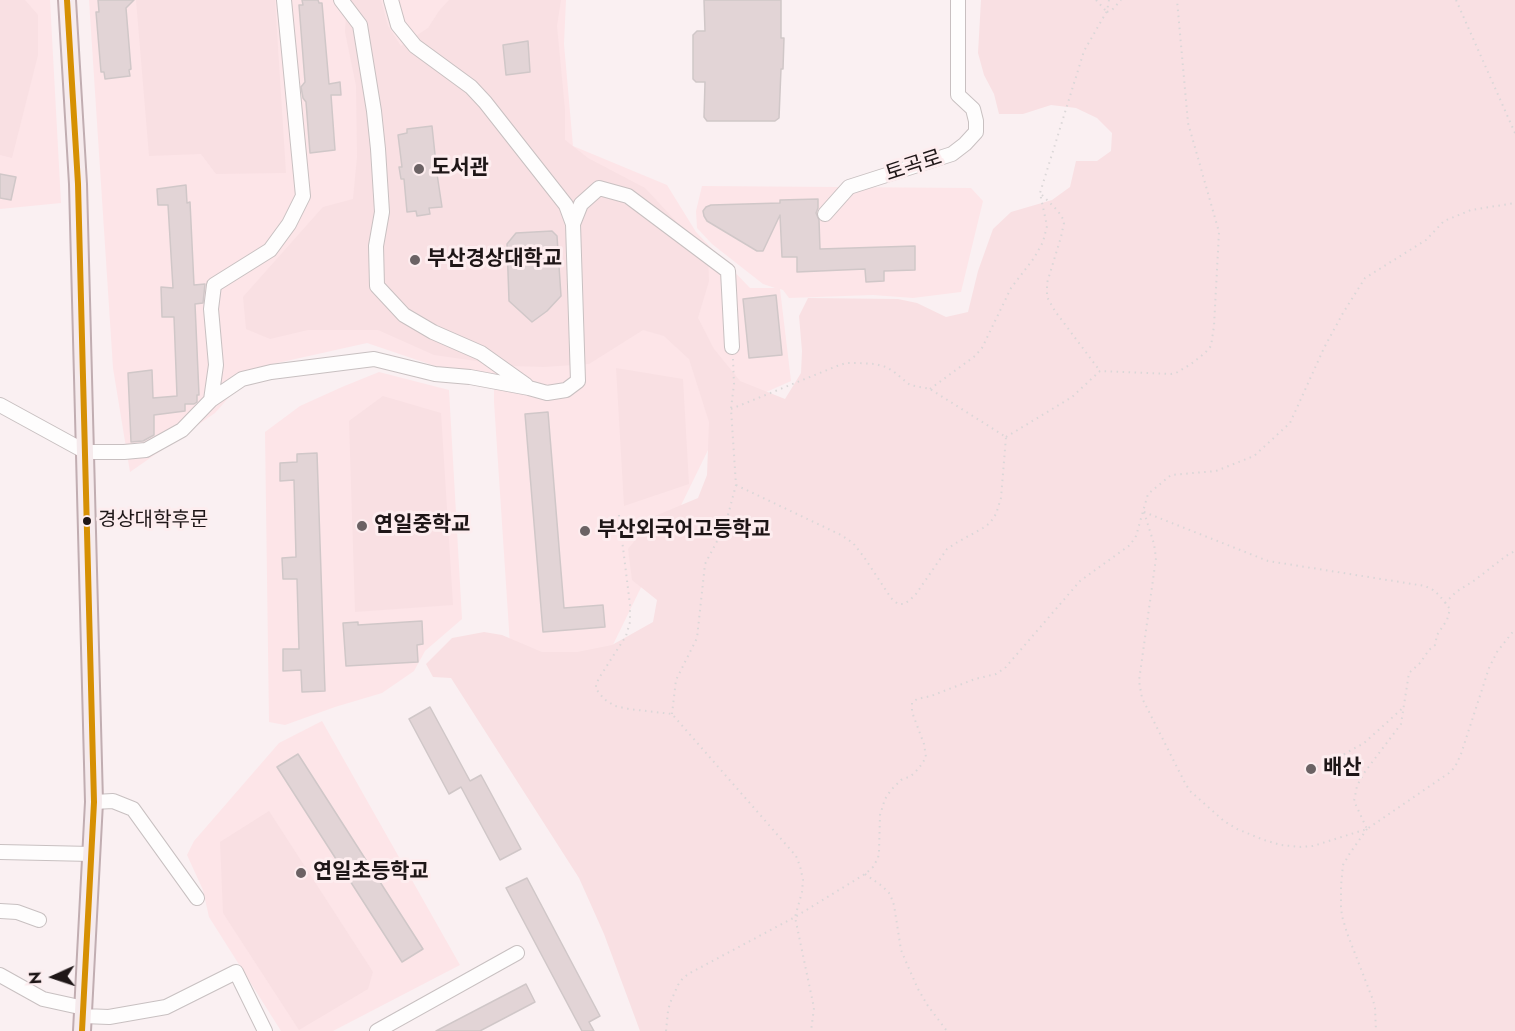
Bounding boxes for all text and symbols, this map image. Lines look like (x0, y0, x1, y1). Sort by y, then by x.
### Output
street label: 토곡로 (883, 146, 945, 188)
place label: 도서관 (431, 156, 489, 182)
marker: 도서관 (412, 162, 426, 176)
place label: 부산경상대학교 (427, 247, 562, 273)
marker: 부산경상대학교 (408, 253, 422, 267)
place label: 경상대학후문 (98, 509, 208, 533)
place label: 연일중학교 (374, 513, 471, 539)
marker: 경상대학후문 (81, 515, 93, 527)
place label: 부산외국어고등학교 (597, 518, 771, 544)
marker: 연일중학교 (355, 519, 369, 533)
marker: 부산외국어고등학교 (578, 524, 592, 538)
place label: 배산 (1323, 756, 1362, 782)
marker: 배산 (1304, 762, 1318, 776)
place label: 연일초등학교 (313, 860, 429, 886)
marker: 연일초등학교 (294, 866, 308, 880)
north arrow (24, 947, 84, 1007)
text: N (24, 971, 47, 985)

